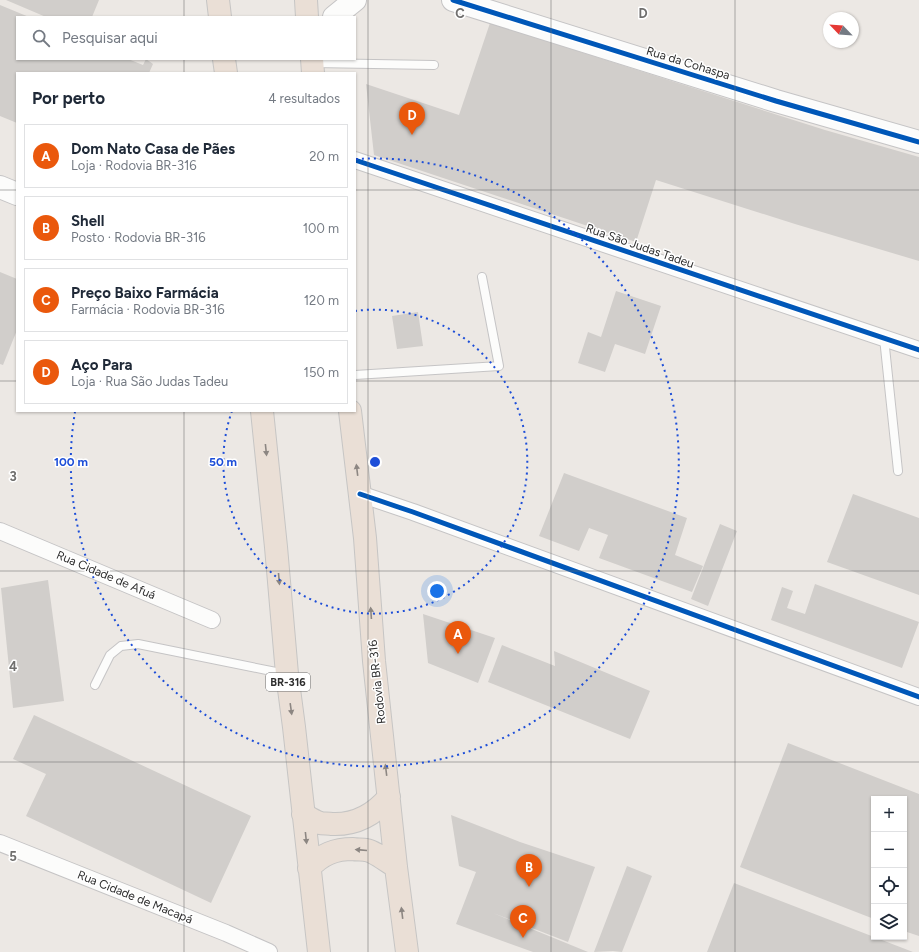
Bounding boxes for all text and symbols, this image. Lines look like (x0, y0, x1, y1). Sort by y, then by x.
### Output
text: C (455, 6, 465, 21)
text: D (638, 6, 648, 21)
north arrow (823, 12, 859, 48)
search box (16, 16, 356, 60)
icon: search (30, 27, 52, 49)
text: Pesquisar aqui (62, 29, 158, 47)
street label: Rua da Cohaspa (645, 44, 731, 82)
text: Por perto (32, 88, 105, 108)
text: 4 resultados (268, 91, 340, 106)
pin: D (399, 102, 425, 135)
text: Dom Nato Casa de Pães (71, 140, 235, 158)
text: A (41, 149, 51, 164)
text: 20 m (309, 149, 339, 164)
text: Loja · Rodovia BR-316 (71, 158, 197, 173)
text: Shell (71, 212, 104, 230)
text: B (42, 221, 50, 236)
text: 100 m (303, 221, 339, 236)
street label: Rua São Judas Tadeu (584, 221, 696, 271)
text: Posto · Rodovia BR-316 (71, 230, 206, 245)
text: Preço Baixo Farmácia (71, 284, 219, 302)
text: C (41, 293, 51, 308)
text: 120 m (304, 293, 339, 308)
text: Farmácia · Rodovia BR-316 (71, 302, 225, 317)
text: Aço Para (71, 356, 133, 374)
text: D (41, 365, 51, 380)
text: 150 m (304, 365, 339, 380)
text: Loja · Rua São Judas Tadeu (71, 374, 228, 389)
one-way arrow (263, 444, 269, 456)
text: 100 m (54, 455, 88, 469)
text: 50 m (209, 455, 237, 469)
centre of rings (368, 455, 382, 469)
one-way arrow (354, 464, 360, 476)
text: 3 (9, 469, 17, 484)
street label: Rua Cidade de Afuá (54, 548, 158, 602)
one-way arrow (275, 573, 282, 585)
your location (427, 581, 447, 601)
one-way arrow (367, 607, 374, 619)
pin: A (445, 621, 471, 654)
street label: Rodovia BR-316 (366, 639, 388, 725)
text: 4 (9, 659, 17, 674)
road number: BR-316 (266, 673, 310, 691)
one-way arrow (288, 702, 294, 715)
one-way arrow (383, 764, 389, 776)
map controls (871, 796, 907, 940)
button: + (871, 796, 907, 832)
one-way arrow (302, 832, 309, 844)
button: − (871, 832, 907, 868)
one-way arrow (355, 847, 368, 853)
text: 5 (9, 849, 17, 864)
pin: B (516, 854, 542, 887)
street label: Rua Cidade de Macapá (75, 867, 195, 927)
button: locate (871, 868, 907, 904)
button: layers (871, 904, 907, 940)
pin: C (510, 905, 536, 938)
one-way arrow (399, 907, 405, 919)

